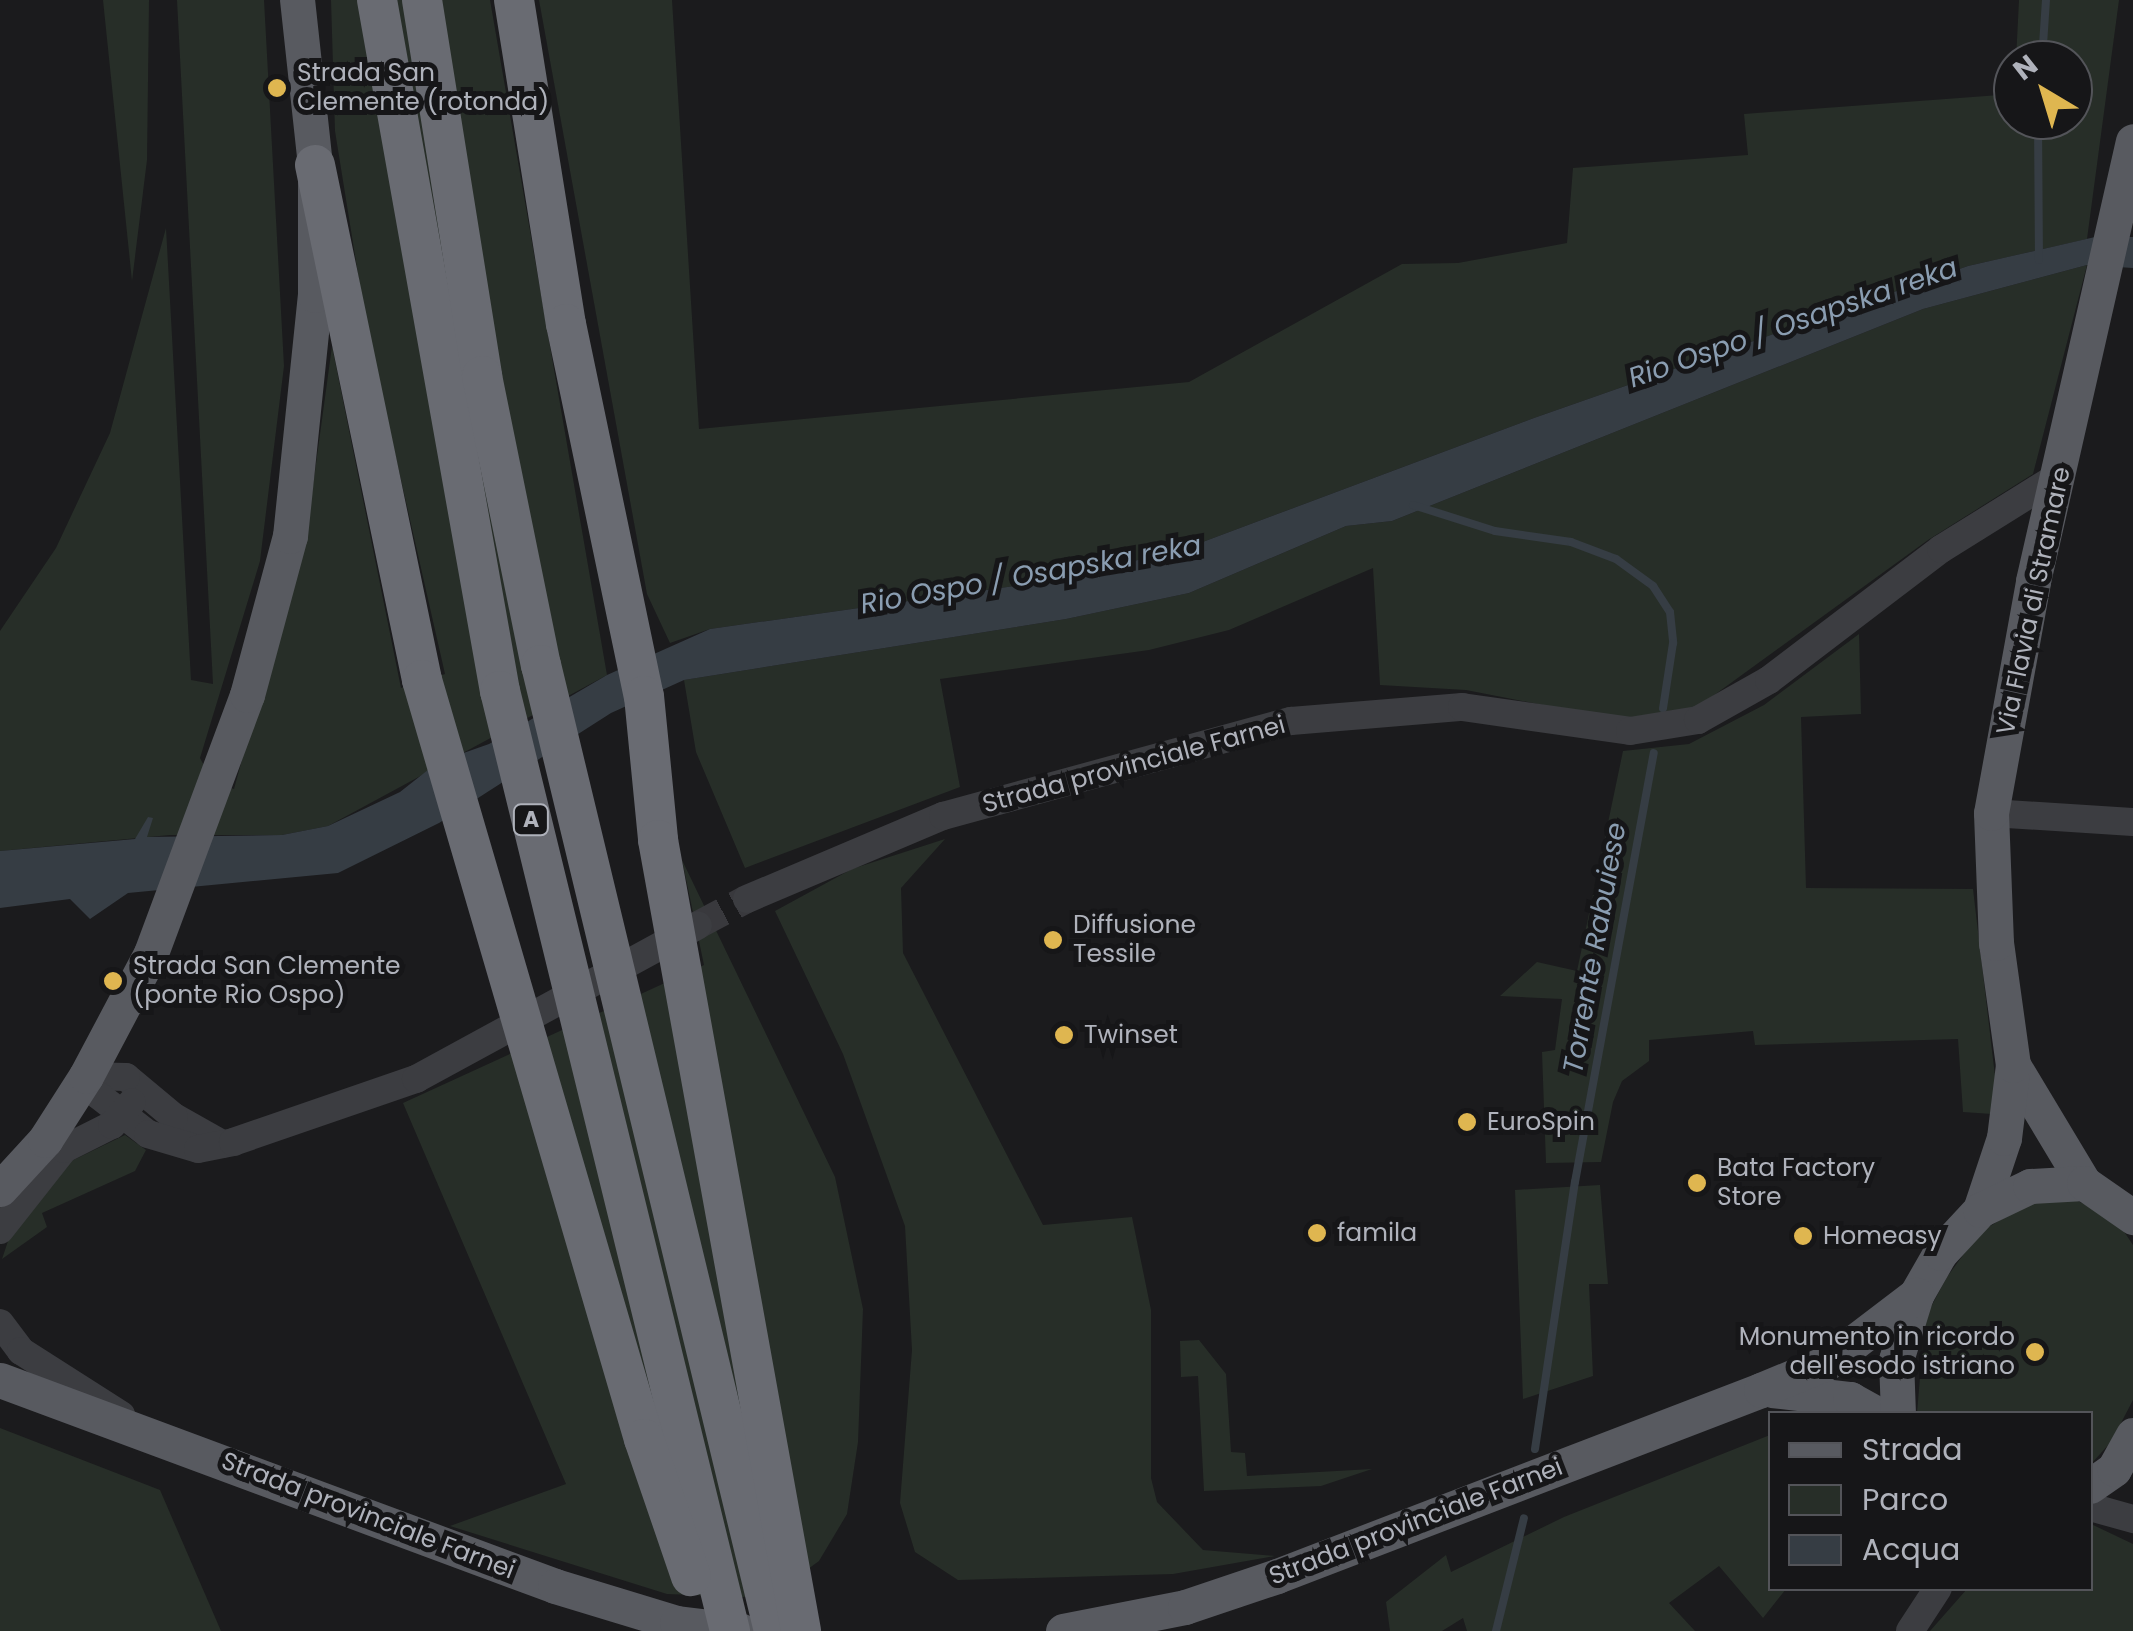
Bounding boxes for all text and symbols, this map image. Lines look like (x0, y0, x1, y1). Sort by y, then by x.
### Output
north arrow (1993, 40, 2093, 140)
text: N (2005, 46, 2046, 89)
place label: Strada San Clemente (rotonda) (297, 59, 549, 118)
marker: Strada San Clemente (rotonda) (266, 77, 288, 99)
water label: Rio Ospo / Osapska reka (1624, 251, 1962, 395)
street label: Via Flavia di Stramare (1991, 464, 2077, 738)
water label: Rio Ospo / Osapska reka (858, 528, 1204, 622)
street label: Strada provinciale Farnei (979, 710, 1289, 820)
road number: A (511, 803, 551, 837)
water label: Torrente Rabuiese (1556, 820, 1634, 1076)
place label: Diffusione Tessile (1073, 911, 1196, 970)
marker: Diffusione Tessile (1042, 929, 1064, 951)
place label: Strada San Clemente (ponte Rio Ospo) (133, 952, 401, 1011)
marker: Strada San Clemente (ponte Rio Ospo) (102, 970, 124, 992)
place label: Twinset (1084, 1020, 1178, 1050)
marker: Twinset (1053, 1024, 1075, 1046)
place label: EuroSpin (1487, 1107, 1595, 1137)
marker: EuroSpin (1456, 1111, 1478, 1133)
place label: Bata Factory Store (1717, 1154, 1875, 1213)
marker: Bata Factory Store (1686, 1172, 1708, 1194)
place label: famila (1337, 1218, 1417, 1248)
place label: Homeasy (1823, 1221, 1942, 1251)
marker: famila (1306, 1222, 1328, 1244)
marker: Homeasy (1792, 1225, 1814, 1247)
place label: Monumento in ricordo dell'esodo istriano (1739, 1323, 2015, 1382)
marker: Monumento in ricordo dell'esodo istriano (2024, 1341, 2046, 1363)
legend (1768, 1411, 2093, 1591)
text: Strada (1862, 1428, 1963, 1471)
street label: Strada provinciale Farnei (217, 1446, 519, 1586)
street label: Strada provinciale Farnei (1265, 1452, 1567, 1592)
text: Parco (1862, 1478, 1948, 1521)
text: Acqua (1862, 1528, 1960, 1571)

